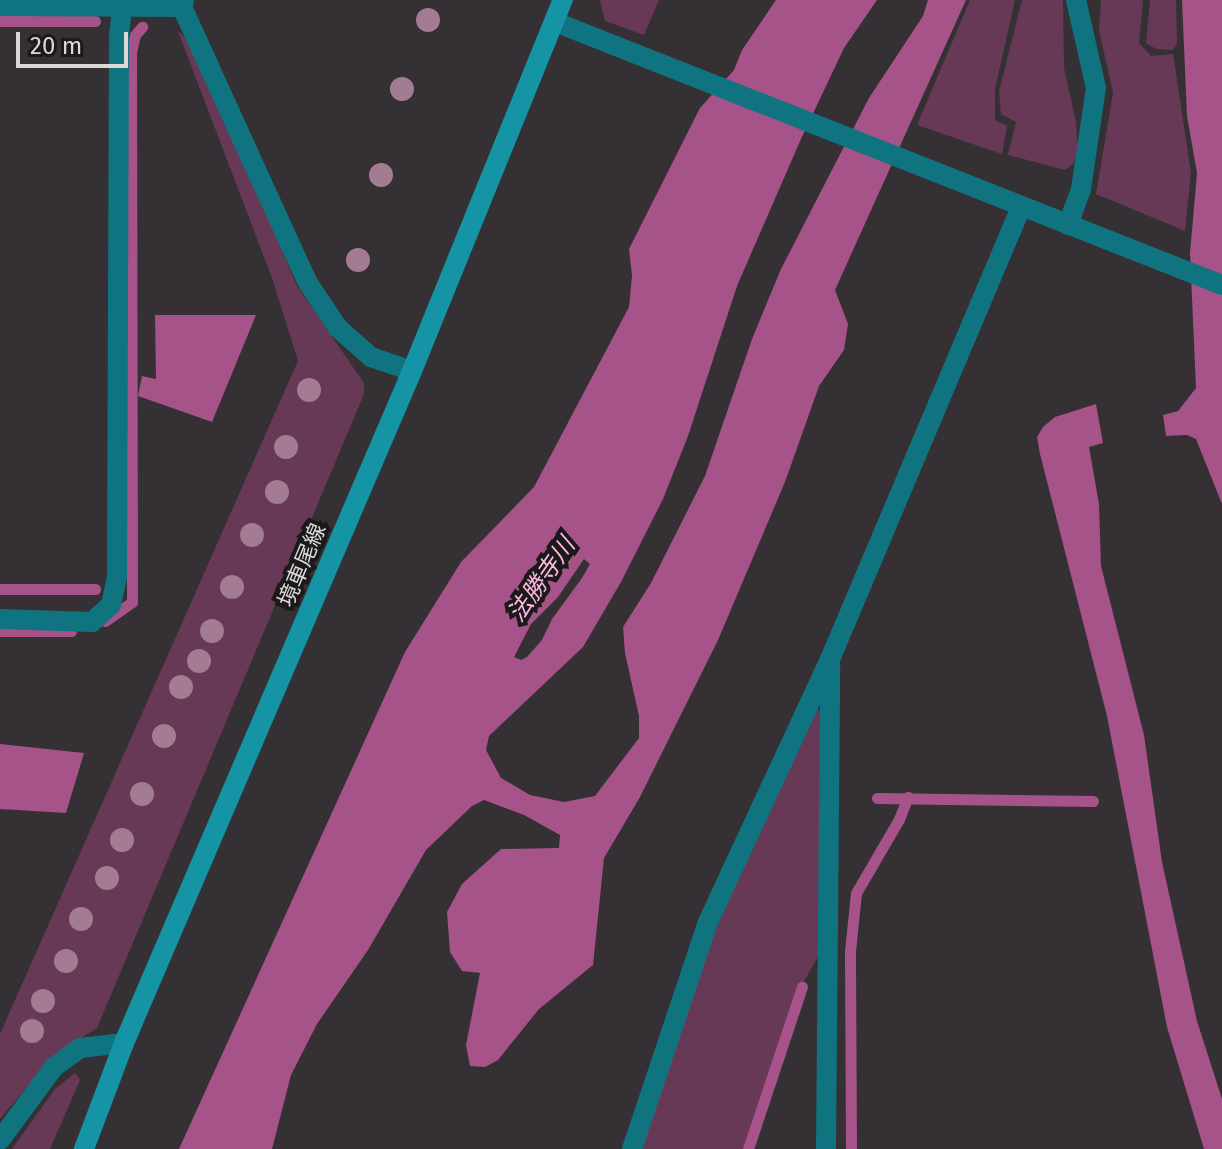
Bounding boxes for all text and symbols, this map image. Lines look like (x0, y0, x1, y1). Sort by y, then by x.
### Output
scale bar (20, 16, 132, 66)
text: 20 m (30, 32, 82, 60)
street label: 境車尾線 (273, 519, 331, 611)
water label: 法勝寺川 (503, 532, 581, 628)

